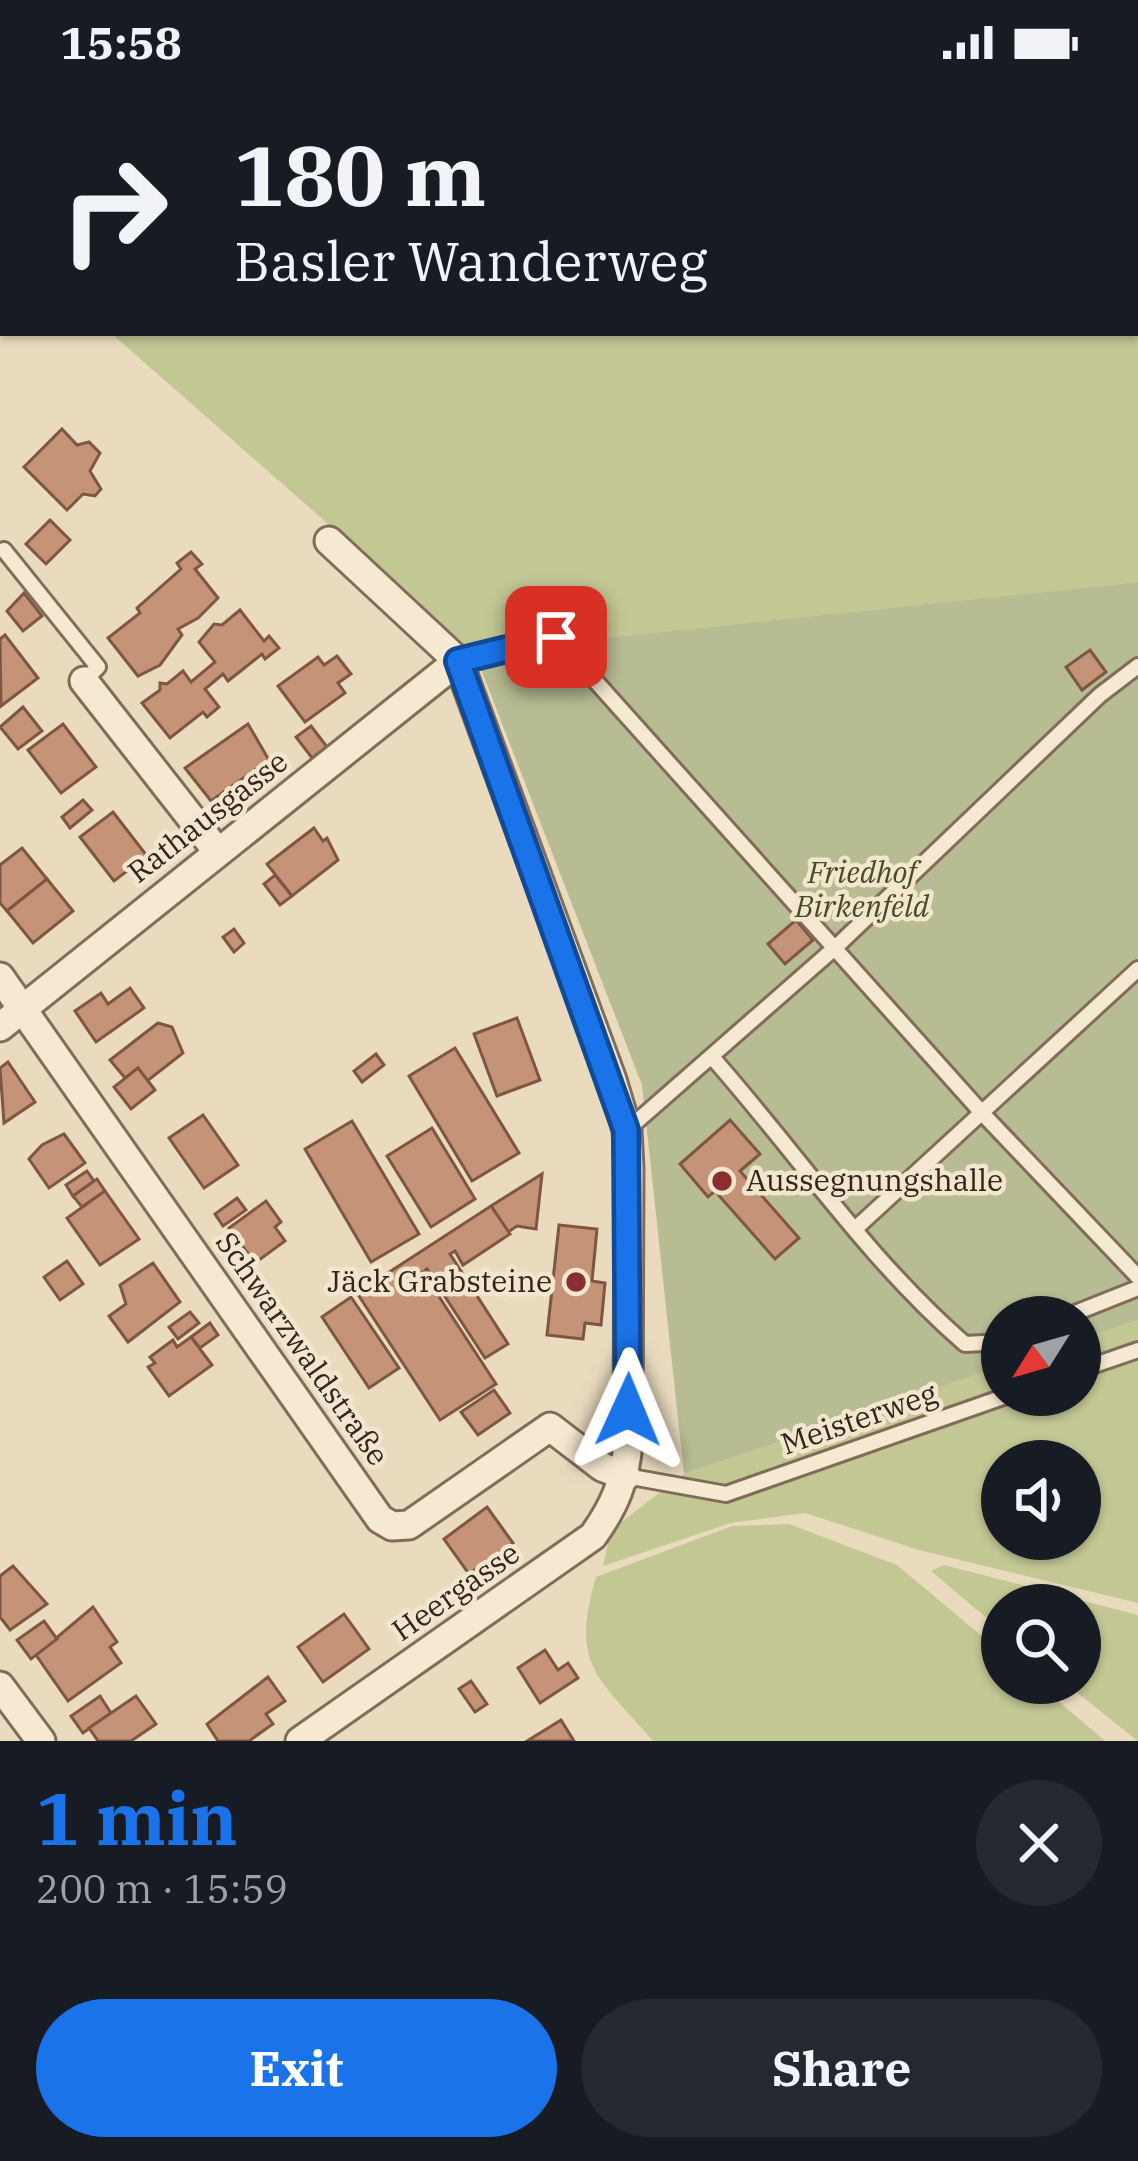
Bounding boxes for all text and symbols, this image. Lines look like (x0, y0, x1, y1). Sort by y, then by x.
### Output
text: 15:58 (60, 13, 182, 71)
text: 180 m (234, 120, 486, 229)
icon: right (36, 132, 192, 288)
text: Basler Wanderweg (234, 226, 708, 296)
pin (505, 586, 607, 688)
icon: arrive (523, 604, 589, 670)
street label: Rathausgasse (119, 741, 295, 890)
park label: Friedhof Birkenfeld (794, 852, 930, 925)
place label: Aussegnungshalle (746, 1160, 1003, 1199)
marker: Aussegnungshalle (709, 1168, 735, 1194)
street label: Schwarzwaldstraße (208, 1224, 398, 1472)
place label: Jäck Grabsteine (327, 1261, 552, 1300)
marker: Jäck Grabsteine (563, 1269, 589, 1295)
north arrow (981, 1296, 1101, 1416)
map controls (981, 1296, 1101, 1704)
position arrow (565, 1347, 691, 1473)
street label: Meisterweg (775, 1373, 942, 1462)
button: sound (981, 1440, 1101, 1560)
street label: Heergasse (384, 1533, 526, 1649)
button: search (981, 1584, 1101, 1704)
text: 1 min (36, 1771, 238, 1865)
button: close (976, 1780, 1102, 1906)
text: 200 m · 15:59 (36, 1863, 288, 1914)
button: Exit (36, 1999, 557, 2137)
button: Share (581, 1999, 1102, 2137)

